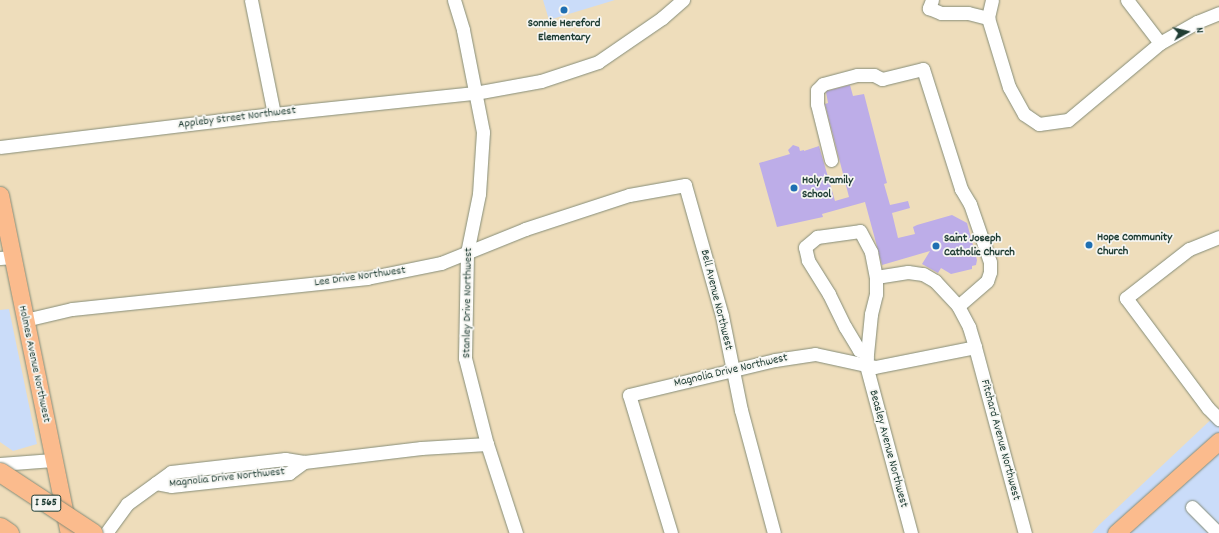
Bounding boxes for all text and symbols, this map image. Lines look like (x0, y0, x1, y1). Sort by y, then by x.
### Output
marker: Sonnie Hereford Elementary (559, 5, 569, 15)
north arrow (1167, 12, 1207, 52)
place label: Sonnie Hereford Elementary (528, 17, 600, 45)
text: N (1191, 27, 1207, 34)
street label: Appleby Street Northwest (177, 104, 297, 132)
place label: Holy Family School (802, 174, 853, 202)
marker: Holy Family School (789, 183, 799, 193)
place label: Hope Community Church (1097, 231, 1172, 259)
place label: Saint Joseph Catholic Church (944, 232, 1015, 260)
marker: Hope Community Church (1084, 240, 1094, 250)
marker: Saint Joseph Catholic Church (931, 241, 941, 251)
street label: Stanley Drive Northwest (460, 248, 476, 358)
street label: Bell Avenue Northwest (697, 248, 735, 352)
street label: Lee Drive Northwest (313, 263, 407, 291)
street label: Holmes Avenue Northwest (15, 304, 53, 424)
street label: Magnolia Drive Northwest (673, 351, 789, 391)
street label: Fitchard Avenue Northwest (977, 378, 1023, 502)
street label: Beasley Avenue Northwest (865, 389, 911, 509)
street label: Magnolia Drive Northwest (168, 465, 286, 491)
road number: I 565 (31, 494, 61, 512)

